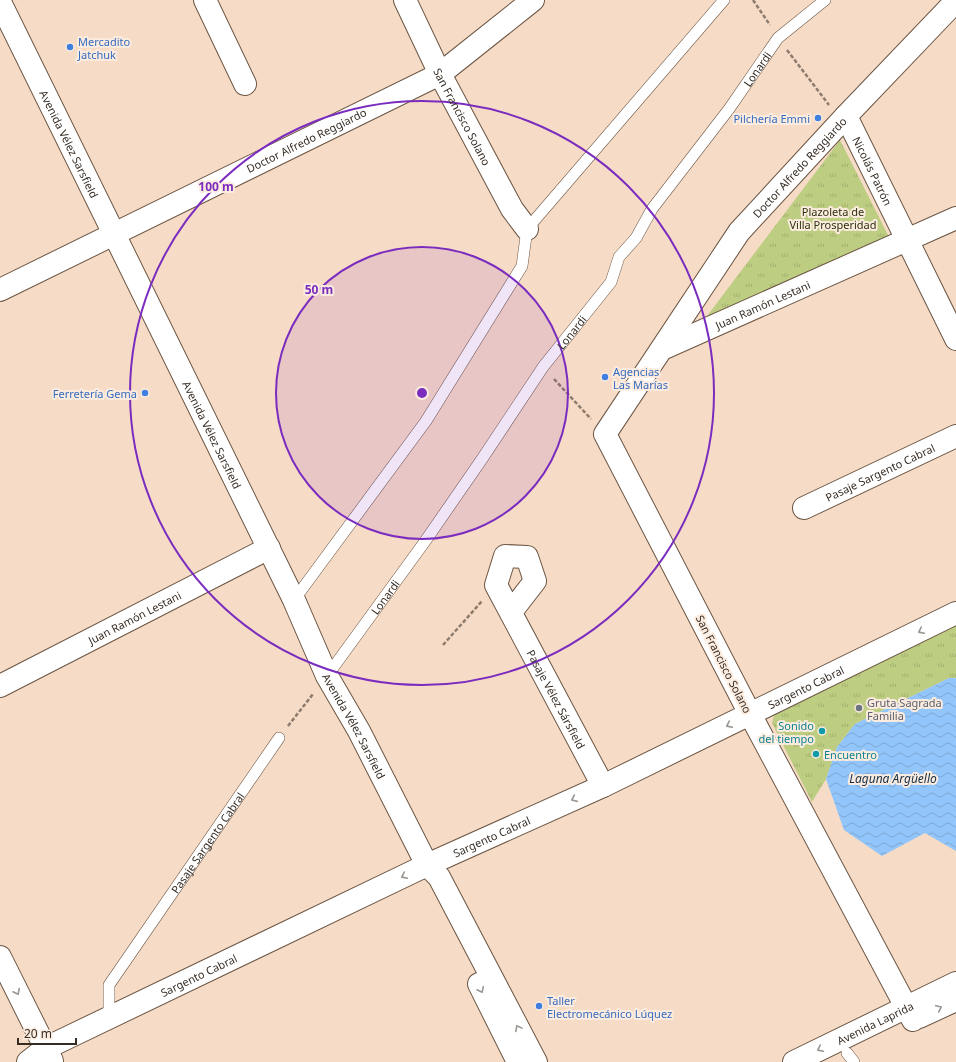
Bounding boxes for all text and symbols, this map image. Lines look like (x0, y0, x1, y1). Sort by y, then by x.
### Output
place label: Mercadito Jatchuk (77, 34, 131, 62)
marker: Mercadito Jatchuk (65, 42, 75, 52)
street label: Lonardi (739, 48, 774, 89)
street label: San Francisco Solano (431, 65, 495, 168)
street label: Avenida Vélez Sarsfield (37, 87, 103, 200)
street label: Doctor Alfredo Reggiardo (244, 104, 369, 176)
place label: Pilchería Emmi (733, 111, 810, 126)
street label: Doctor Alfredo Reggiardo (749, 113, 850, 220)
marker: Pilchería Emmi (813, 113, 823, 123)
street label: Nicolás Patrón (850, 134, 896, 208)
text: 100 m (198, 178, 234, 195)
park label: Plazoleta de Villa Prosperidad (789, 204, 877, 232)
street label: Juan Ramón Lestani (712, 277, 812, 332)
text: 50 m (305, 281, 333, 298)
street label: Lonardi (553, 312, 589, 352)
place label: Agencias Las Marías (613, 364, 668, 392)
marker: Agencias Las Marías (600, 372, 610, 382)
street label: Avenida Vélez Sarsfield (180, 378, 246, 491)
place label: Ferretería Gema (53, 386, 137, 401)
centre of rings (415, 386, 429, 400)
marker: Ferretería Gema (140, 388, 150, 398)
street label: Pasaje Sargento Cabral (823, 440, 937, 504)
street label: Lonardi (367, 576, 402, 617)
street label: Juan Ramón Lestani (84, 587, 183, 648)
street label: San Francisco Solano (693, 612, 755, 716)
one-way arrow (918, 626, 925, 633)
street label: Pasaje Vélez Sársfield (524, 647, 589, 751)
street label: Sargento Cabral (765, 662, 846, 712)
street label: Avenida Vélez Sarsfield (319, 670, 389, 781)
place label: Gruta Sagrada Familia (867, 695, 942, 723)
marker: Gruta Sagrada Familia (854, 703, 864, 713)
place label: Sonido del tiempo (759, 718, 814, 746)
one-way arrow (725, 720, 733, 727)
marker: Sonido del tiempo (817, 726, 827, 736)
place label: Encuentro (824, 747, 877, 762)
marker: Encuentro (811, 749, 821, 759)
water label: Laguna Argüello (849, 770, 937, 787)
street label: Pasaje Sargento Cabral (167, 789, 247, 896)
one-way arrow (570, 794, 578, 802)
street label: Sargento Cabral (450, 812, 532, 860)
one-way arrow (401, 871, 409, 879)
street label: Sargento Cabral (158, 950, 239, 1000)
one-way arrow (477, 985, 484, 993)
one-way arrow (13, 987, 20, 995)
place label: Taller Electromecánico Lúquez (547, 993, 672, 1021)
street label: Avenida Laprida (834, 998, 916, 1048)
marker: Taller Electromecánico Lúquez (534, 1001, 544, 1011)
one-way arrow (935, 1005, 942, 1013)
scale bar (18, 1020, 76, 1046)
one-way arrow (516, 1024, 523, 1032)
text: 20 m (24, 1025, 52, 1042)
one-way arrow (817, 1044, 825, 1052)

